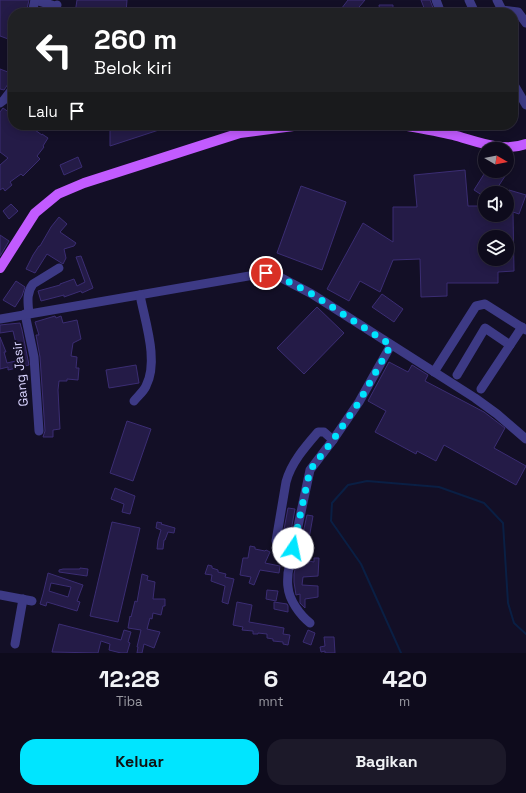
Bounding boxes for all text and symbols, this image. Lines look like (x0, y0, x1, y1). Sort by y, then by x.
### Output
text: 260 m (94, 21, 177, 57)
icon: left (28, 24, 80, 76)
text: Belok kiri (94, 56, 172, 79)
icon: arrive (66, 100, 88, 122)
text: Lalu (28, 102, 58, 121)
north arrow (478, 142, 514, 178)
map controls (478, 142, 514, 266)
button: sound (478, 186, 514, 222)
button: layers (478, 230, 514, 266)
pin (249, 256, 283, 290)
icon: arrive (255, 262, 277, 284)
street label: Gang Jasir (8, 340, 32, 407)
position arrow (272, 527, 314, 569)
text: 12:28 (99, 663, 160, 694)
text: 6 (263, 663, 278, 694)
text: 420 (382, 663, 427, 694)
text: Tiba (116, 693, 142, 710)
text: mnt (258, 693, 283, 710)
text: m (399, 693, 410, 710)
button: Keluar (20, 739, 259, 785)
button: Bagikan (267, 739, 506, 785)

